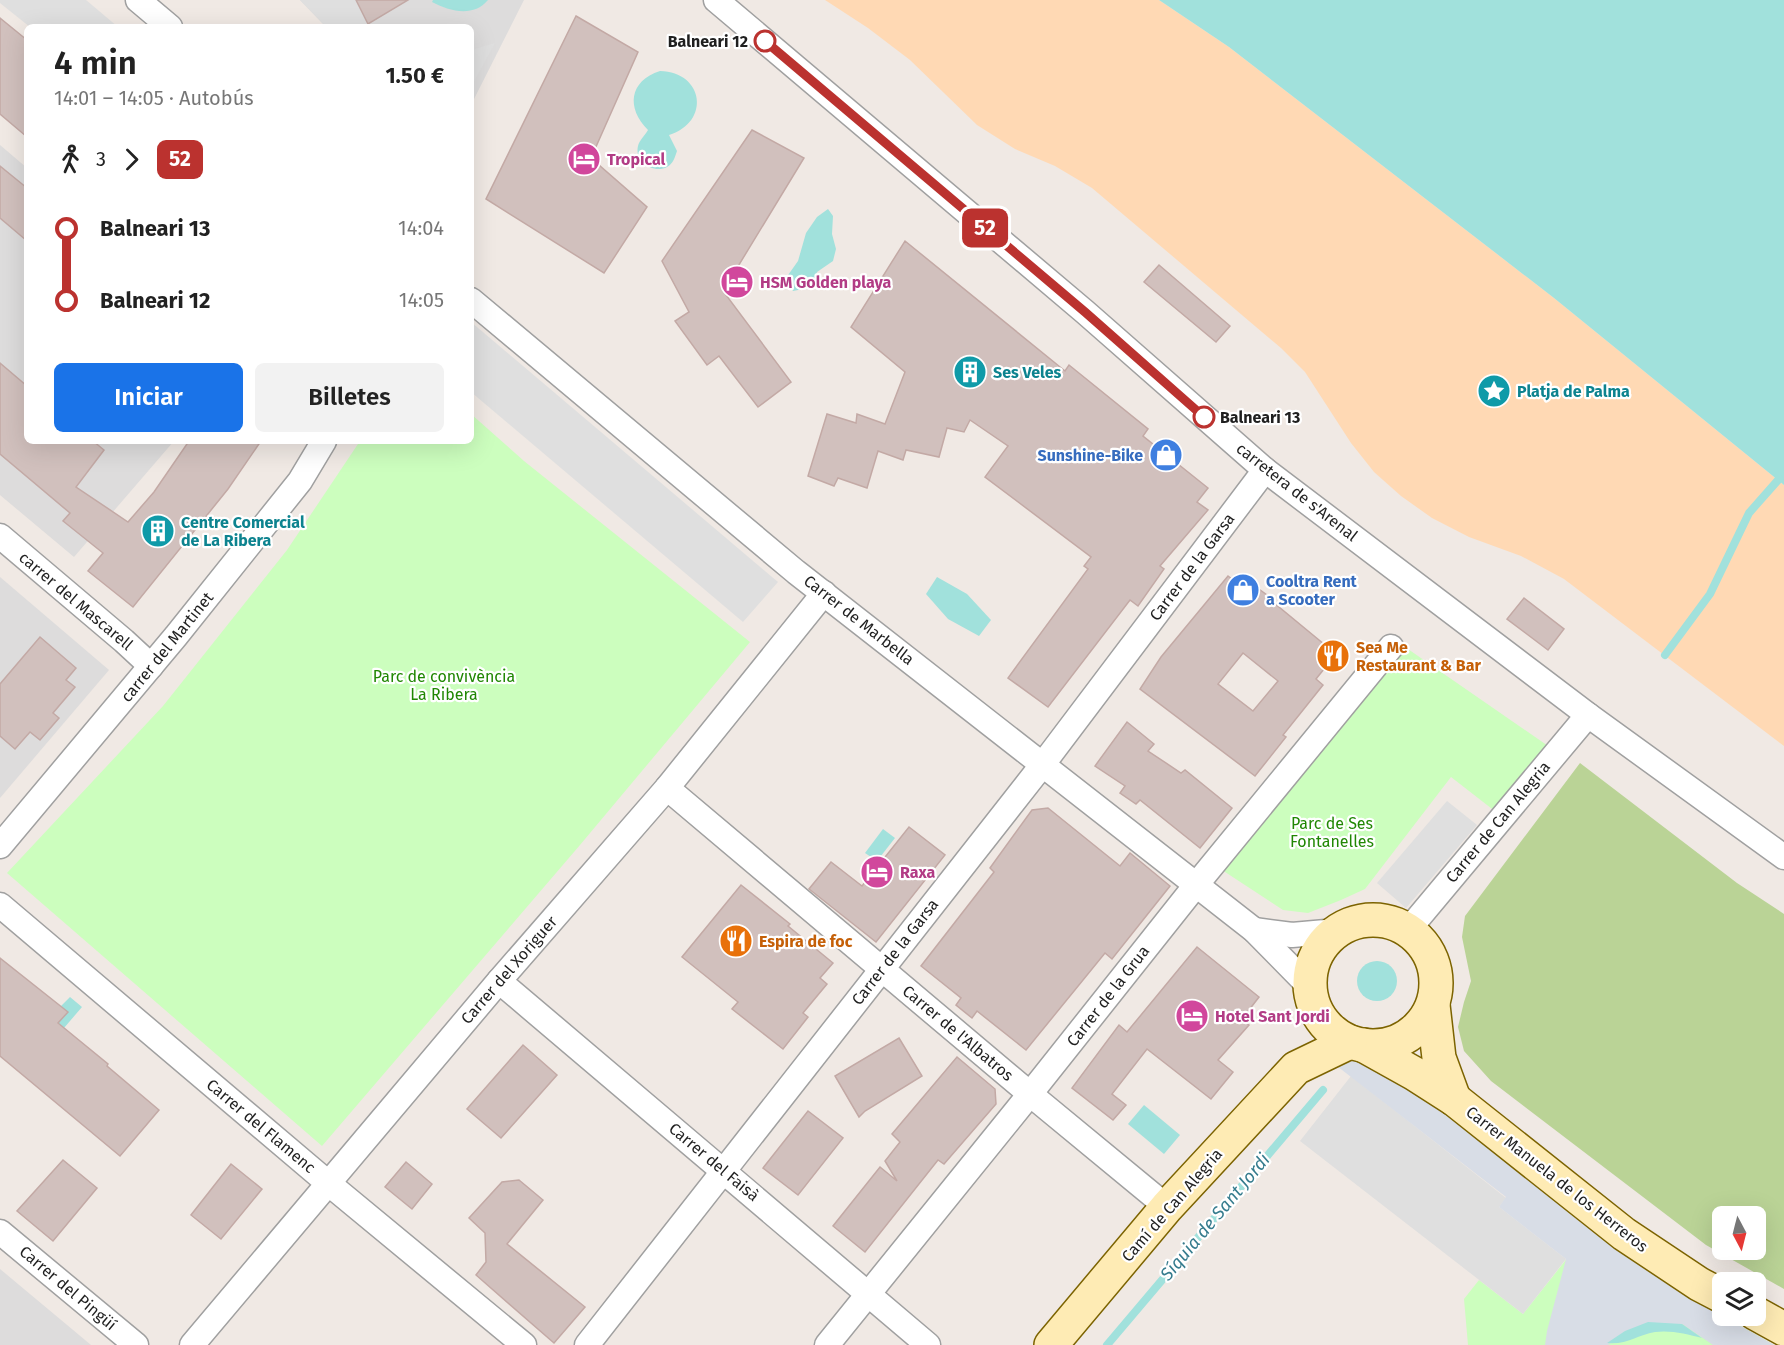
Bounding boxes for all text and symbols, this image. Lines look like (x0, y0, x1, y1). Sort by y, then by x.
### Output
marker: Balneari 12 (754, 30, 776, 52)
place label: Balneari 12 (668, 32, 748, 51)
text: 4 min (54, 43, 137, 83)
text: 1.50 € (385, 62, 444, 89)
text: 14:01 – 14:05 · Autobús (54, 86, 254, 110)
hotel icon: Tropical (566, 141, 602, 177)
icon: walk (54, 143, 87, 176)
icon: forward (115, 143, 148, 176)
text: 52 (169, 146, 191, 172)
text: 3 (96, 147, 106, 171)
place label: Tropical (607, 150, 666, 169)
line badge: 52 (958, 208, 1012, 248)
text: Balneari 13 (100, 215, 211, 242)
text: 52 (974, 215, 996, 241)
text: 14:04 (398, 216, 444, 240)
hotel icon: HSM Golden playa (719, 264, 755, 300)
place label: HSM Golden playa (760, 273, 891, 292)
text: Balneari 12 (100, 287, 210, 314)
text: 14:05 (399, 288, 444, 312)
building icon: Ses Veles (952, 354, 988, 390)
button: Iniciar (54, 363, 243, 432)
button: Billetes (255, 363, 444, 432)
place label: Ses Veles (993, 363, 1062, 382)
place icon: Platja de Palma (1476, 373, 1512, 409)
place label: Platja de Palma (1517, 382, 1630, 401)
marker: Balneari 13 (1193, 406, 1215, 428)
place label: Balneari 13 (1220, 408, 1300, 427)
shop icon: Sunshine-Bike (1148, 437, 1184, 473)
street label: carretera de s'Arenal (1233, 439, 1362, 545)
place label: Sunshine-Bike (1038, 446, 1143, 465)
street label: Carrer de la Garsa (1145, 510, 1239, 624)
building icon: Centre Comercial de La Ribera (140, 513, 176, 549)
place label: Centre Comercial de La Ribera (181, 513, 305, 550)
street label: carrer del Mascarell (15, 548, 137, 654)
street label: Carrer de Marbella (800, 571, 918, 669)
shop icon: Cooltra Rent a Scooter (1225, 572, 1261, 608)
place label: Cooltra Rent a Scooter (1266, 572, 1358, 609)
street label: carrer del Martinet (117, 588, 217, 706)
restaurant icon: Sea Me Restaurant & Bar (1315, 638, 1351, 674)
place label: Sea Me Restaurant & Bar (1356, 638, 1482, 675)
park label: Parc de convivència La Ribera (373, 667, 515, 704)
street label: Carrer de Can Alegria (1442, 758, 1554, 886)
park label: Parc de Ses Fontanelles (1290, 814, 1374, 851)
hotel icon: Raxa (859, 854, 895, 890)
place label: Raxa (900, 863, 935, 882)
street label: Carrer de la Garsa (848, 895, 942, 1009)
street label: Carrer del Xoriguer (457, 912, 562, 1028)
restaurant icon: Espira de foc (718, 923, 754, 959)
place label: Espira de foc (759, 932, 853, 951)
street label: Carrer de la Grua (1063, 942, 1153, 1050)
street label: Carrer de l'Albatros (899, 981, 1017, 1085)
hotel icon: Hotel Sant Jordi (1174, 998, 1210, 1034)
place label: Hotel Sant Jordi (1215, 1007, 1330, 1026)
street label: Carrer del Flamenc (203, 1075, 320, 1177)
street label: Carrer Manuela de los Herreros (1462, 1102, 1652, 1256)
street label: Carrer del Faisà (665, 1119, 763, 1205)
street label: Camí de Can Alegria (1118, 1144, 1226, 1266)
water label: Síquia de Sant Jordi (1155, 1149, 1275, 1286)
north arrow (1712, 1206, 1766, 1260)
map controls (1712, 1206, 1766, 1326)
street label: Carrer del Pingüí (16, 1242, 121, 1334)
button: layers (1712, 1272, 1766, 1326)

